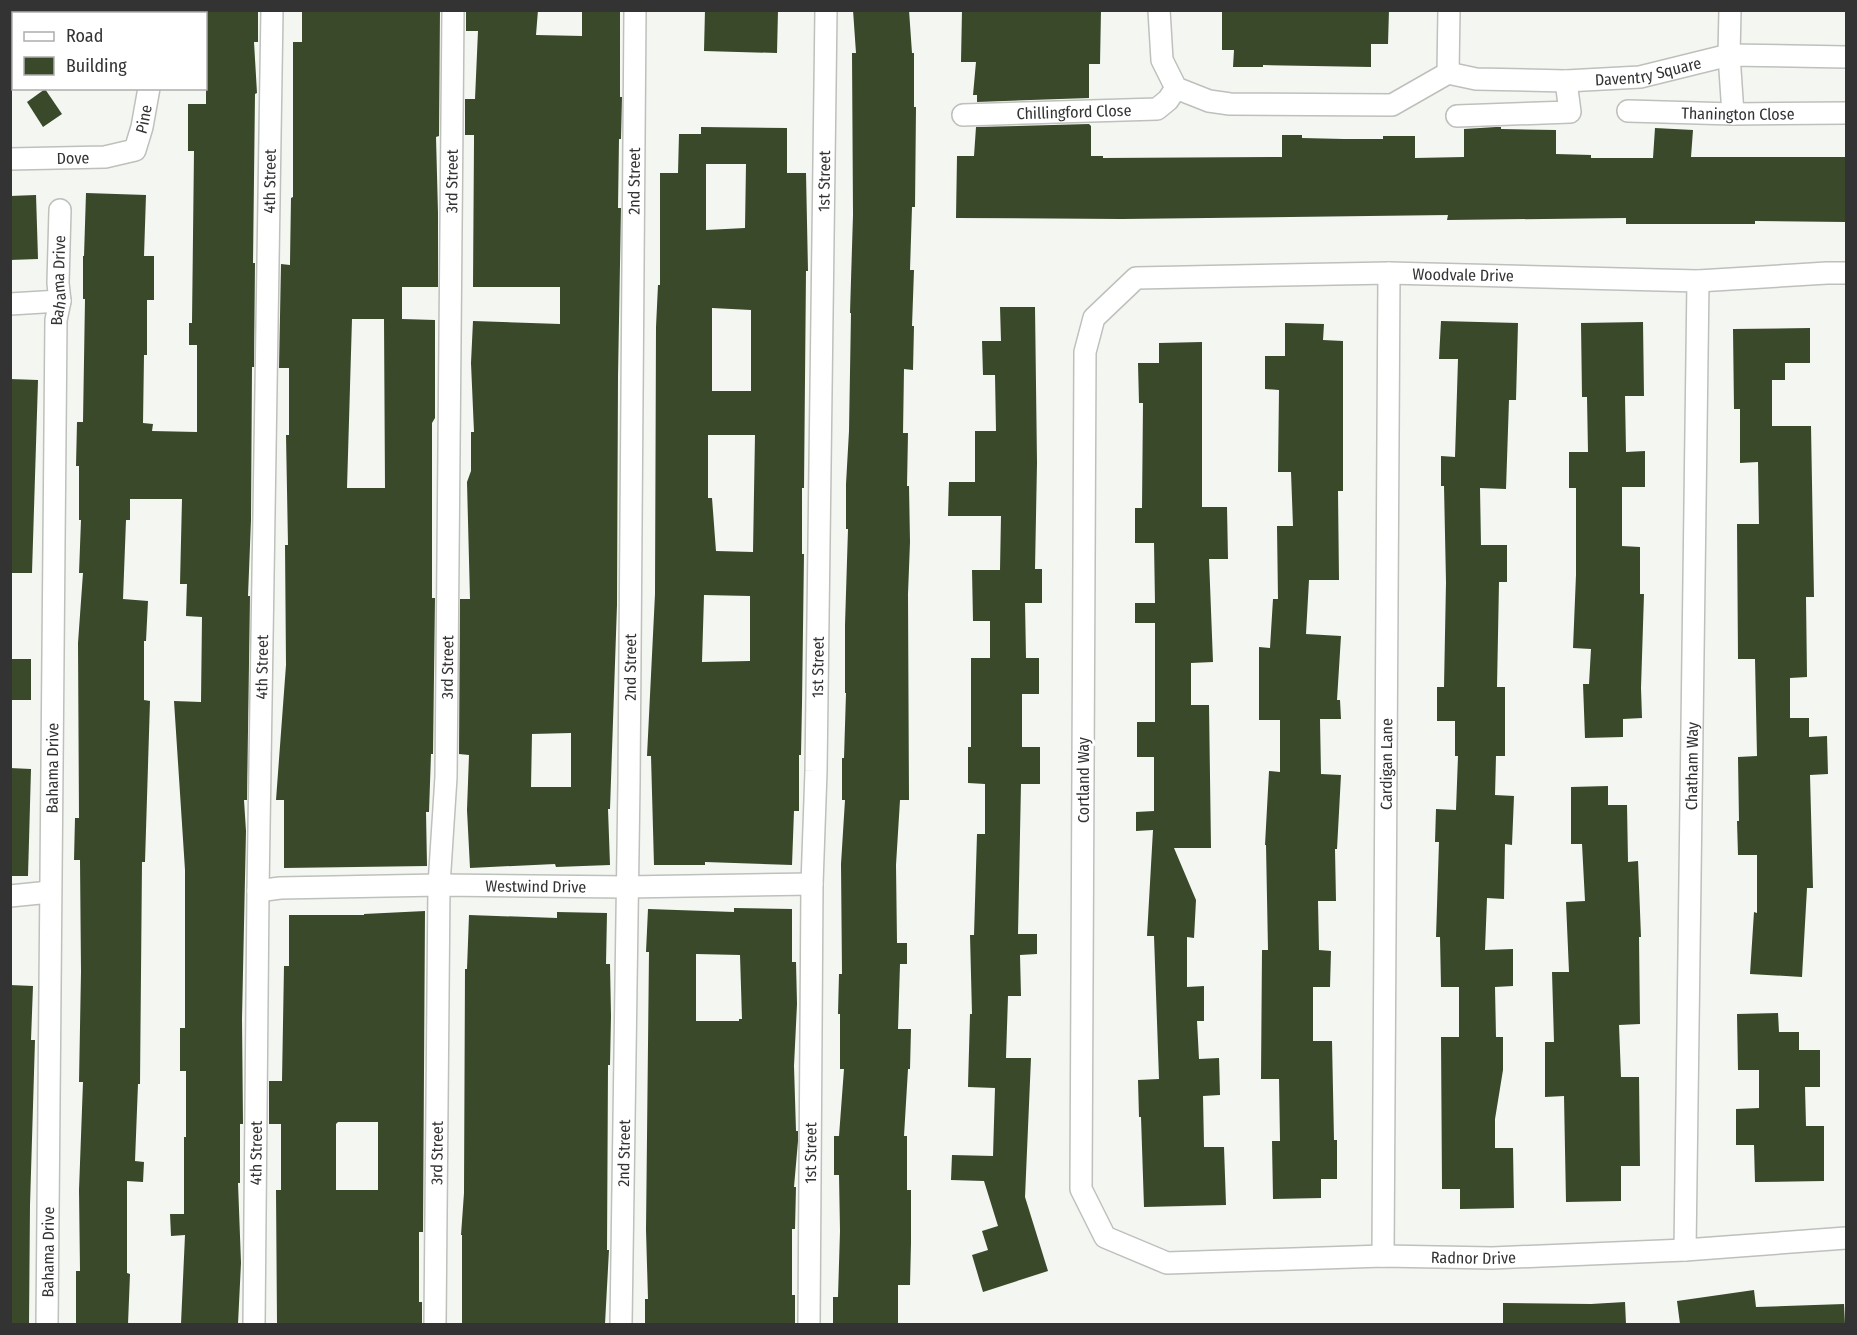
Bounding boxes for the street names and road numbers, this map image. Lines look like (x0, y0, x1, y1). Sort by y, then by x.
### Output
street label: Daventry Square (1594, 53, 1703, 89)
street label: Chillingford Close (1016, 100, 1132, 123)
street label: Pine (131, 103, 155, 136)
street label: Thanington Close (1681, 103, 1795, 124)
street label: 2nd Street (624, 147, 643, 215)
street label: Dove (56, 148, 90, 168)
street label: 4th Street (259, 148, 279, 214)
street label: 3rd Street (442, 148, 461, 213)
street label: 1st Street (814, 150, 834, 212)
street label: Bahama Drive (46, 235, 69, 325)
street label: Woodvale Drive (1412, 265, 1514, 285)
street label: 2nd Street (620, 633, 640, 701)
street label: 4th Street (252, 634, 272, 699)
street label: 3rd Street (437, 634, 457, 699)
street label: 1st Street (807, 635, 827, 698)
street label: Cardigan Lane (1376, 718, 1396, 810)
street label: Chatham Way (1681, 721, 1702, 810)
street label: Bahama Drive (42, 722, 62, 813)
street label: Cortland Way (1074, 736, 1093, 823)
street label: Westwind Drive (485, 876, 586, 896)
street label: 2nd Street (614, 1119, 634, 1187)
street label: 4th Street (246, 1120, 265, 1185)
street label: 3rd Street (427, 1120, 446, 1185)
street label: 1st Street (800, 1121, 820, 1184)
street label: Bahama Drive (38, 1206, 58, 1297)
street label: Radnor Drive (1431, 1247, 1516, 1268)

